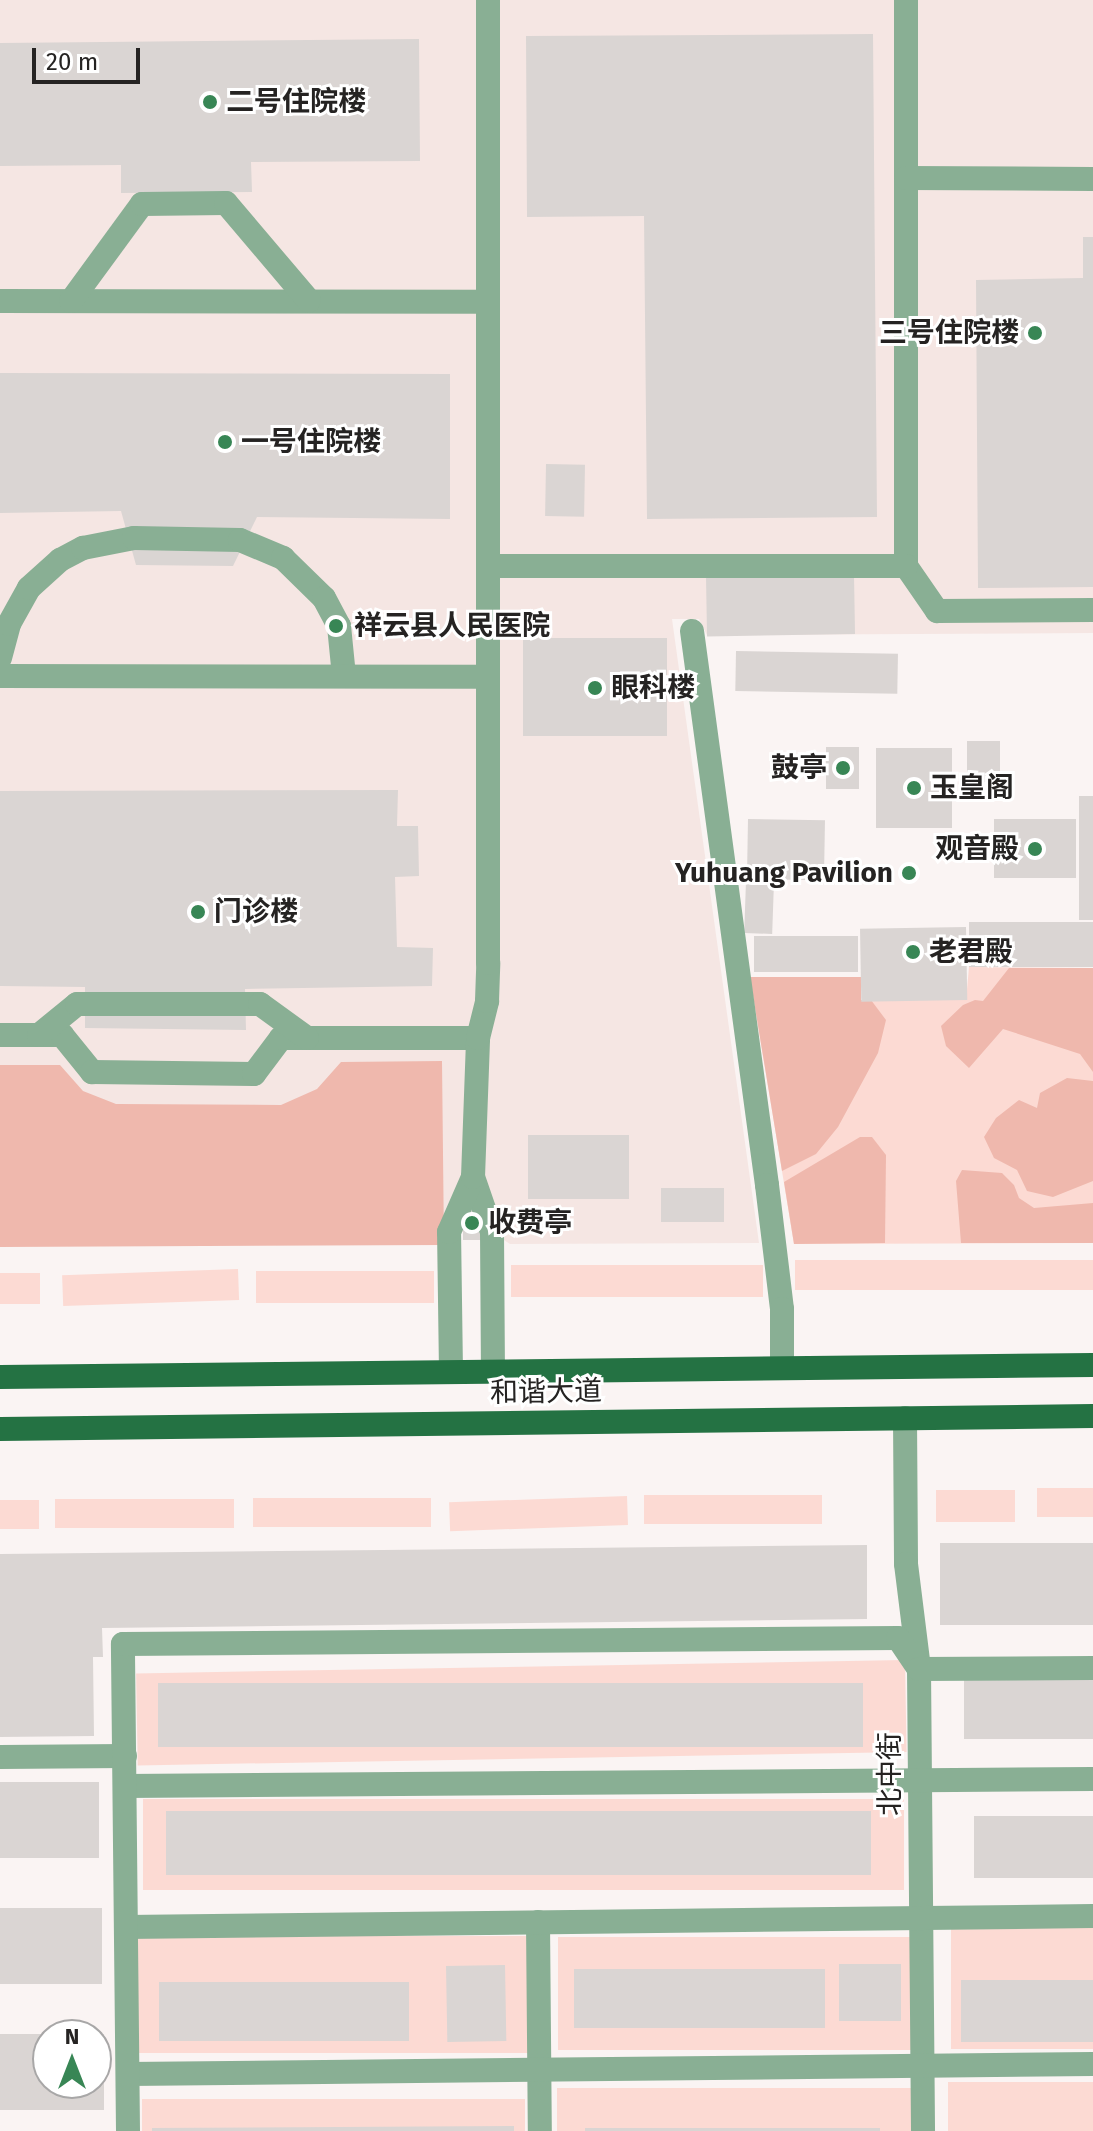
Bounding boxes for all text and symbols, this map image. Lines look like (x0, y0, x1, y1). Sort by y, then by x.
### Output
scale bar (36, 32, 144, 82)
text: 20 m (46, 48, 98, 76)
place label: 二号住院楼 (226, 85, 366, 119)
marker: 二号住院楼 (201, 93, 219, 111)
place label: 三号住院楼 (879, 316, 1019, 350)
marker: 三号住院楼 (1026, 324, 1044, 342)
place label: 一号住院楼 (241, 425, 381, 459)
marker: 一号住院楼 (216, 433, 234, 451)
place label: 祥云县人民医院 (354, 609, 550, 643)
marker: 祥云县人民医院 (325, 615, 347, 637)
place label: 眼科楼 (611, 671, 695, 705)
marker: 眼科楼 (586, 679, 604, 697)
place label: 鼓亭 (771, 751, 827, 785)
marker: 鼓亭 (834, 759, 852, 777)
place label: 玉皇阁 (930, 771, 1014, 805)
marker: 玉皇阁 (905, 779, 923, 797)
place label: 观音殿 (935, 832, 1019, 866)
marker: 观音殿 (1026, 840, 1044, 858)
place label: Yuhuang Pavilion (675, 856, 893, 890)
marker: Yuhuang Pavilion (900, 864, 918, 882)
place label: 门诊楼 (214, 895, 298, 929)
marker: 门诊楼 (189, 903, 207, 921)
place label: 老君殿 (929, 935, 1013, 969)
marker: 老君殿 (904, 943, 922, 961)
place label: 收费亭 (488, 1206, 572, 1240)
marker: 收费亭 (463, 1214, 481, 1232)
street label: 和谐大道 (490, 1374, 602, 1410)
street label: 北中街 (873, 1732, 907, 1816)
north arrow (32, 2019, 112, 2099)
text: N (65, 2023, 79, 2050)

